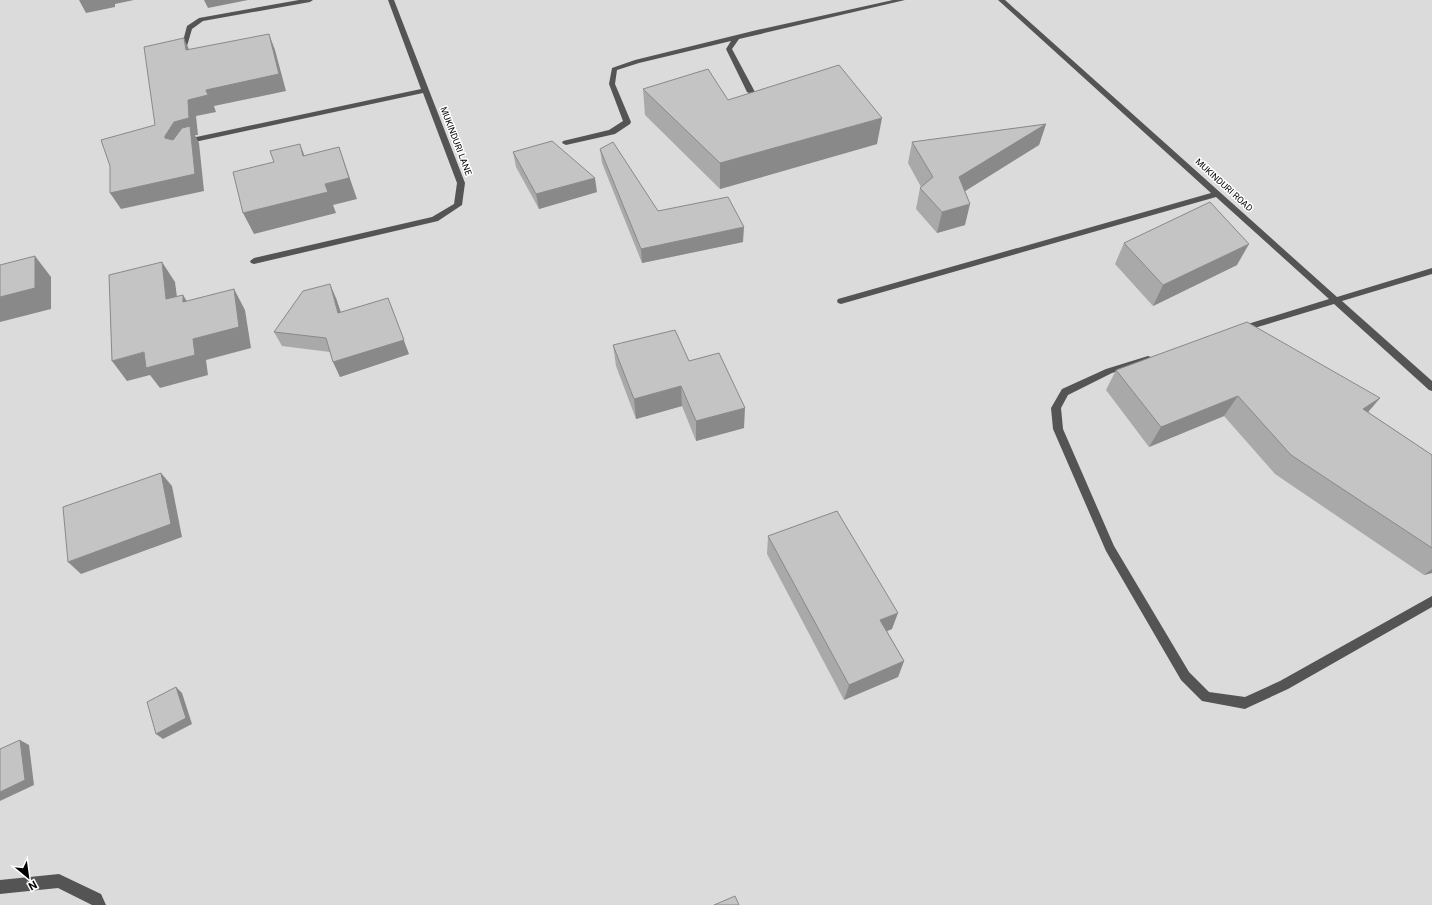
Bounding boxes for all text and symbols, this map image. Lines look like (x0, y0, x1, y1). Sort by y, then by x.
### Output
street label: MUKINDURI LANE (438, 105, 474, 177)
street label: MUKINDURI ROAD (1193, 157, 1255, 213)
north arrow (8, 857, 48, 897)
text: N (26, 878, 39, 893)

